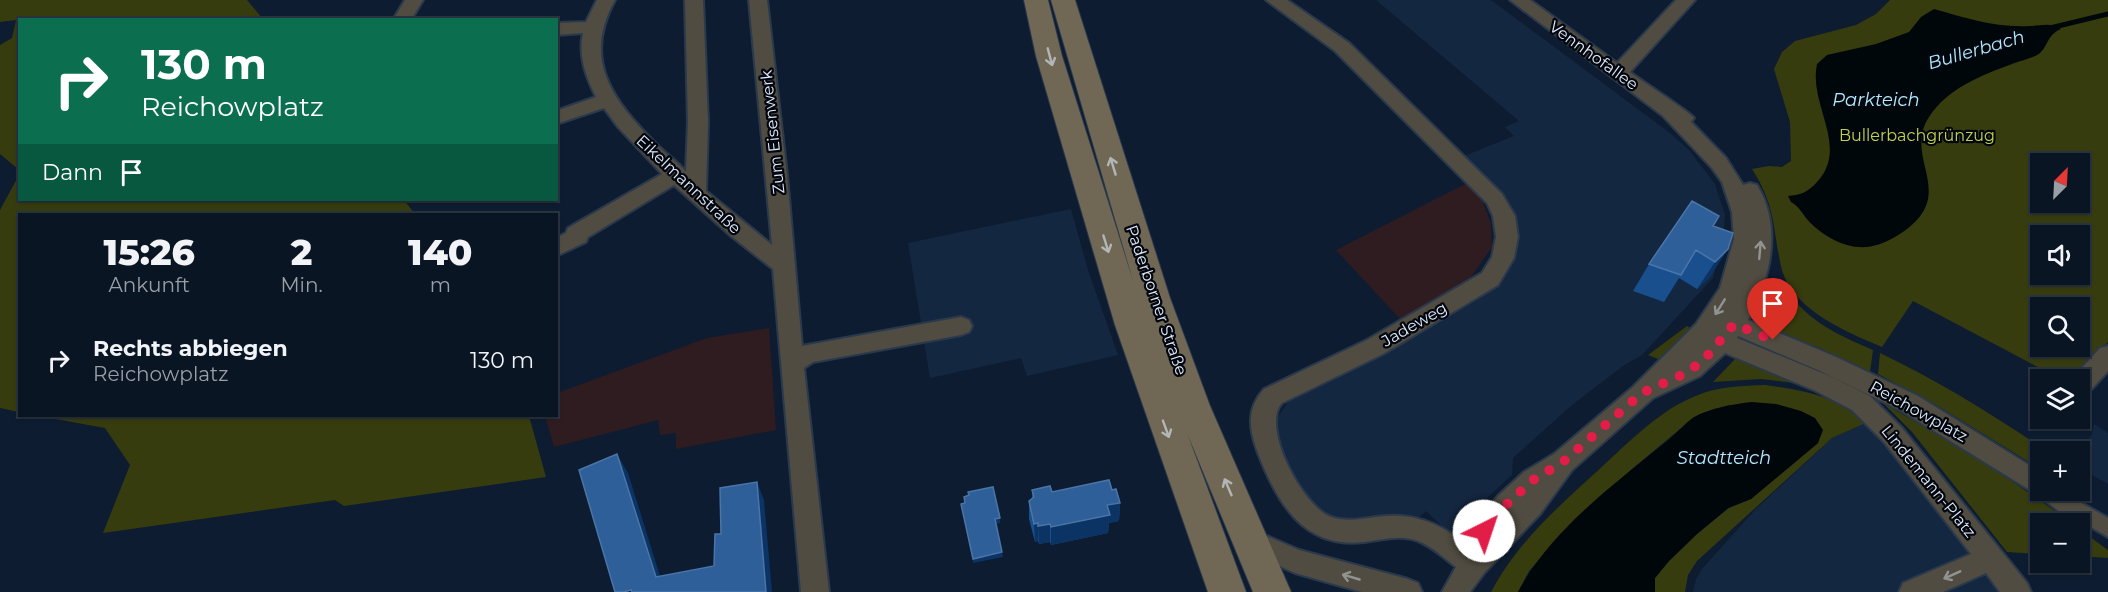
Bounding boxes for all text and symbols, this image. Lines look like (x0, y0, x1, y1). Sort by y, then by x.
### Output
street label: Vennhofallee (1546, 17, 1642, 94)
water label: Bullerbach (1925, 26, 2027, 74)
text: 130 m (141, 38, 267, 90)
icon: right (42, 42, 120, 120)
one-way arrow (1044, 47, 1056, 66)
street label: Zum Eisenwerk (756, 69, 788, 195)
water label: Parkteich (1832, 89, 1920, 111)
text: Reichowplatz (141, 90, 324, 123)
park label: Bullerbachgrünzug (1839, 126, 1995, 145)
street label: Eikelmannstraße (632, 131, 745, 238)
north arrow (2030, 153, 2090, 213)
map controls (2030, 153, 2090, 573)
icon: arrive (115, 156, 148, 189)
one-way arrow (1107, 157, 1118, 176)
text: Dann (42, 159, 103, 186)
street label: Paderborner Straße (1122, 223, 1191, 378)
button: sound (2030, 225, 2090, 285)
text: 15:26 (103, 230, 195, 274)
text: 2 (291, 230, 312, 274)
text: 140 (408, 230, 473, 274)
one-way arrow (1101, 234, 1112, 253)
one-way arrow (1755, 240, 1766, 260)
text: Ankunft (108, 273, 190, 297)
text: Min. (280, 273, 323, 297)
text: m (430, 273, 451, 297)
pin (1747, 278, 1798, 340)
icon: arrive (1756, 287, 1789, 320)
button: search (2030, 297, 2090, 357)
street label: Jadeweg (1377, 298, 1450, 351)
one-way arrow (1714, 298, 1726, 315)
text: Rechts abbiegen (93, 335, 288, 362)
icon: right (42, 344, 75, 377)
text: 130 m (470, 347, 534, 374)
text: Reichowplatz (93, 362, 228, 386)
button: layers (2030, 369, 2090, 429)
street label: Reichowplatz (1867, 377, 1971, 446)
one-way arrow (1162, 419, 1173, 438)
street label: Lindemann-Platz (1877, 421, 1980, 541)
button: + (2030, 441, 2090, 501)
water label: Stadtteich (1677, 447, 1771, 469)
one-way arrow (1222, 479, 1233, 497)
position arrow (1452, 499, 1516, 563)
button: − (2030, 513, 2090, 573)
one-way arrow (1943, 569, 1961, 581)
one-way arrow (1342, 570, 1361, 582)

